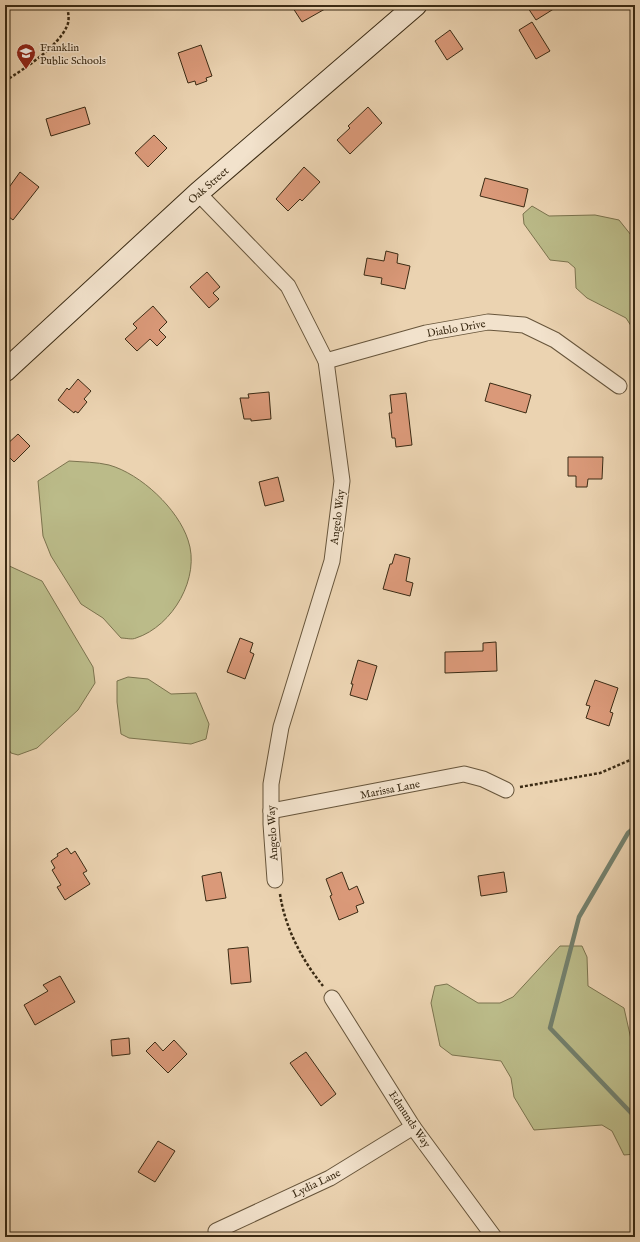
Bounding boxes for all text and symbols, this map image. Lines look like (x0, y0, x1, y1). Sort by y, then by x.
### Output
place label: Franklin Public Schools (40, 41, 106, 68)
school or university icon: Franklin Public Schools (15, 42, 37, 70)
street label: Oak Street (185, 164, 232, 207)
street label: Diablo Drive (426, 317, 487, 341)
street label: Angelo Way (328, 488, 348, 546)
street label: Marissa Lane (359, 777, 421, 803)
street label: Angelo Way (265, 804, 281, 862)
street label: Edmunds Way (385, 1089, 434, 1151)
street label: Lydia Lane (290, 1166, 343, 1202)

